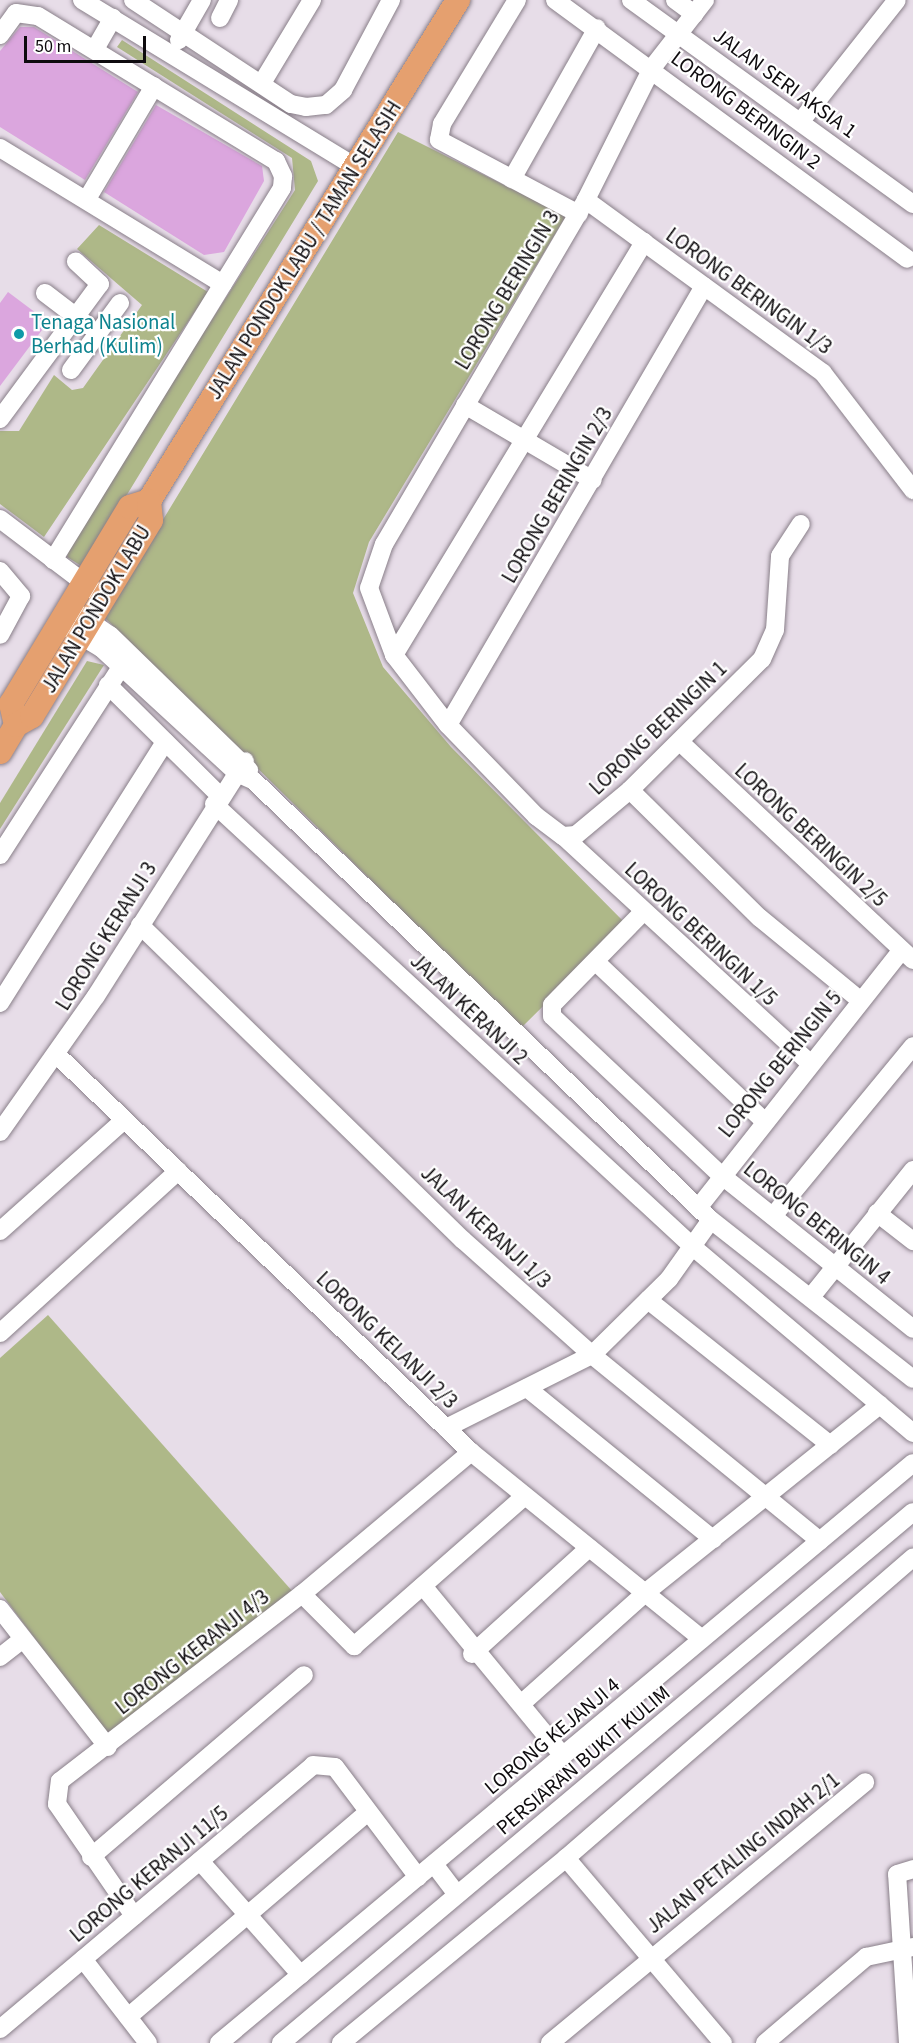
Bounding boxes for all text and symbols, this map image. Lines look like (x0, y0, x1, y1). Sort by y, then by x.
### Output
street label: JALAN SERI AKSIA 1 (708, 23, 862, 143)
scale bar (27, 24, 148, 62)
text: 50 m (35, 34, 71, 59)
street label: LORONG BERINGIN 2 (666, 45, 826, 175)
street label: JALAN PONDOK LABU / TAMAN SELASIH (201, 96, 407, 404)
street label: LORONG BERINGIN 3 (449, 206, 565, 374)
street label: LORONG BERINGIN 1/3 (661, 222, 837, 360)
place label: Tenaga Nasional Berhad (Kulim) (31, 309, 175, 359)
marker: Tenaga Nasional Berhad (Kulim) (12, 327, 26, 341)
street label: LORONG BERINGIN 2/3 (496, 402, 618, 588)
street label: JALAN PONDOK LABU (36, 521, 156, 697)
street label: LORONG BERINGIN 1 (584, 656, 732, 800)
street label: LORONG BERINGIN 2/5 (730, 758, 892, 912)
street label: LORONG KERANJI 3 (50, 857, 162, 1015)
street label: LORONG BERINGIN 1/5 (620, 857, 782, 1011)
street label: JALAN KERANJI 2 (405, 948, 533, 1070)
street label: LORONG BERINGIN 5 (713, 986, 847, 1142)
street label: LORONG BERINGIN 4 (739, 1156, 895, 1290)
street label: JALAN KERANJI 1/3 (416, 1160, 556, 1294)
street label: LORONG KELANJI 2/3 (311, 1266, 463, 1414)
street label: LORONG KERANJI 4/3 (110, 1584, 274, 1720)
street label: LORONG KEJANJI 4 (479, 1672, 625, 1800)
street label: PERSIARAN BUKIT KULIM (491, 1680, 675, 1840)
street label: JALAN PETALING INDAH 2/1 (641, 1767, 845, 1939)
street label: LORONG KERANJI 11/5 (65, 1800, 233, 1948)

